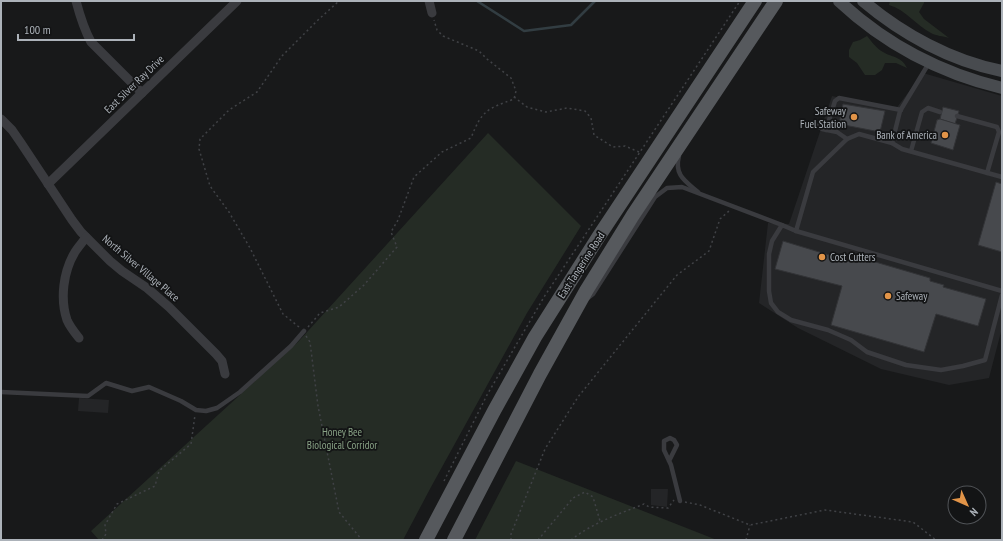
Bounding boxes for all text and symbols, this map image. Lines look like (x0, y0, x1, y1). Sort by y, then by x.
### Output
scale bar (18, 16, 134, 42)
text: 100 m (24, 22, 51, 37)
street label: East Silver Ray Drive (101, 52, 167, 116)
place label: Safeway Fuel Station (800, 104, 847, 131)
marker: Safeway Fuel Station (849, 112, 859, 122)
place label: Bank of America (876, 128, 937, 142)
marker: Bank of America (940, 130, 950, 140)
street label: East Tangerine Road (554, 229, 608, 301)
street label: North Silver Village Place (100, 232, 183, 305)
place label: Cost Cutters (830, 250, 876, 264)
marker: Cost Cutters (817, 252, 827, 262)
place label: Safeway (896, 289, 928, 303)
marker: Safeway (883, 291, 893, 301)
park label: Honey Bee Biological Corridor (307, 425, 377, 452)
north arrow (947, 485, 987, 525)
text: N (967, 505, 981, 519)

